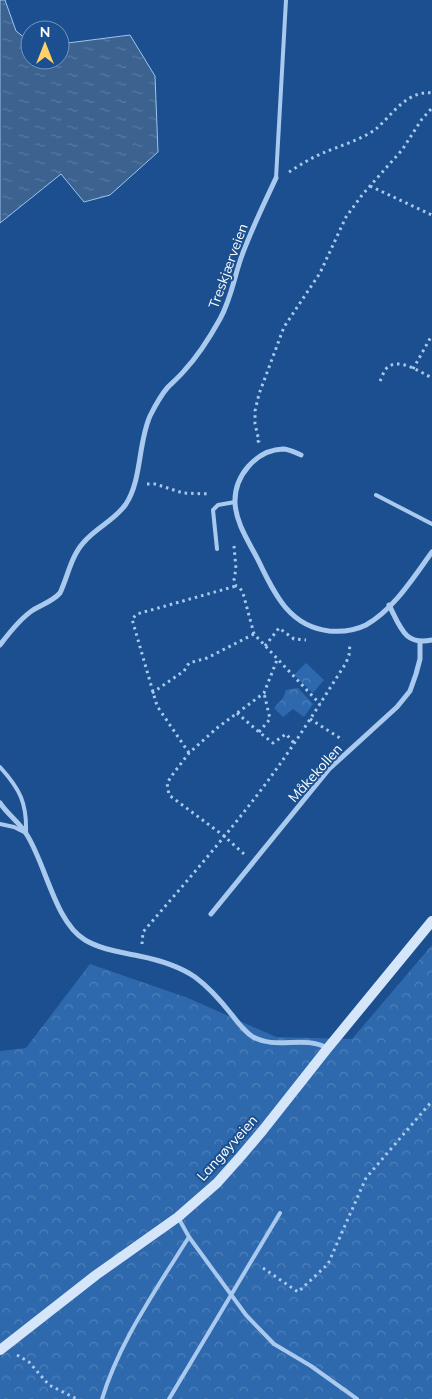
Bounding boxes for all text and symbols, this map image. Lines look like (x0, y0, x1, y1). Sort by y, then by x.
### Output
north arrow (20, 20, 70, 70)
text: N (40, 23, 50, 41)
street label: Treskjærveien (204, 221, 252, 311)
street label: Måkekollen (284, 740, 346, 806)
street label: Langøyveien (193, 1111, 261, 1185)

